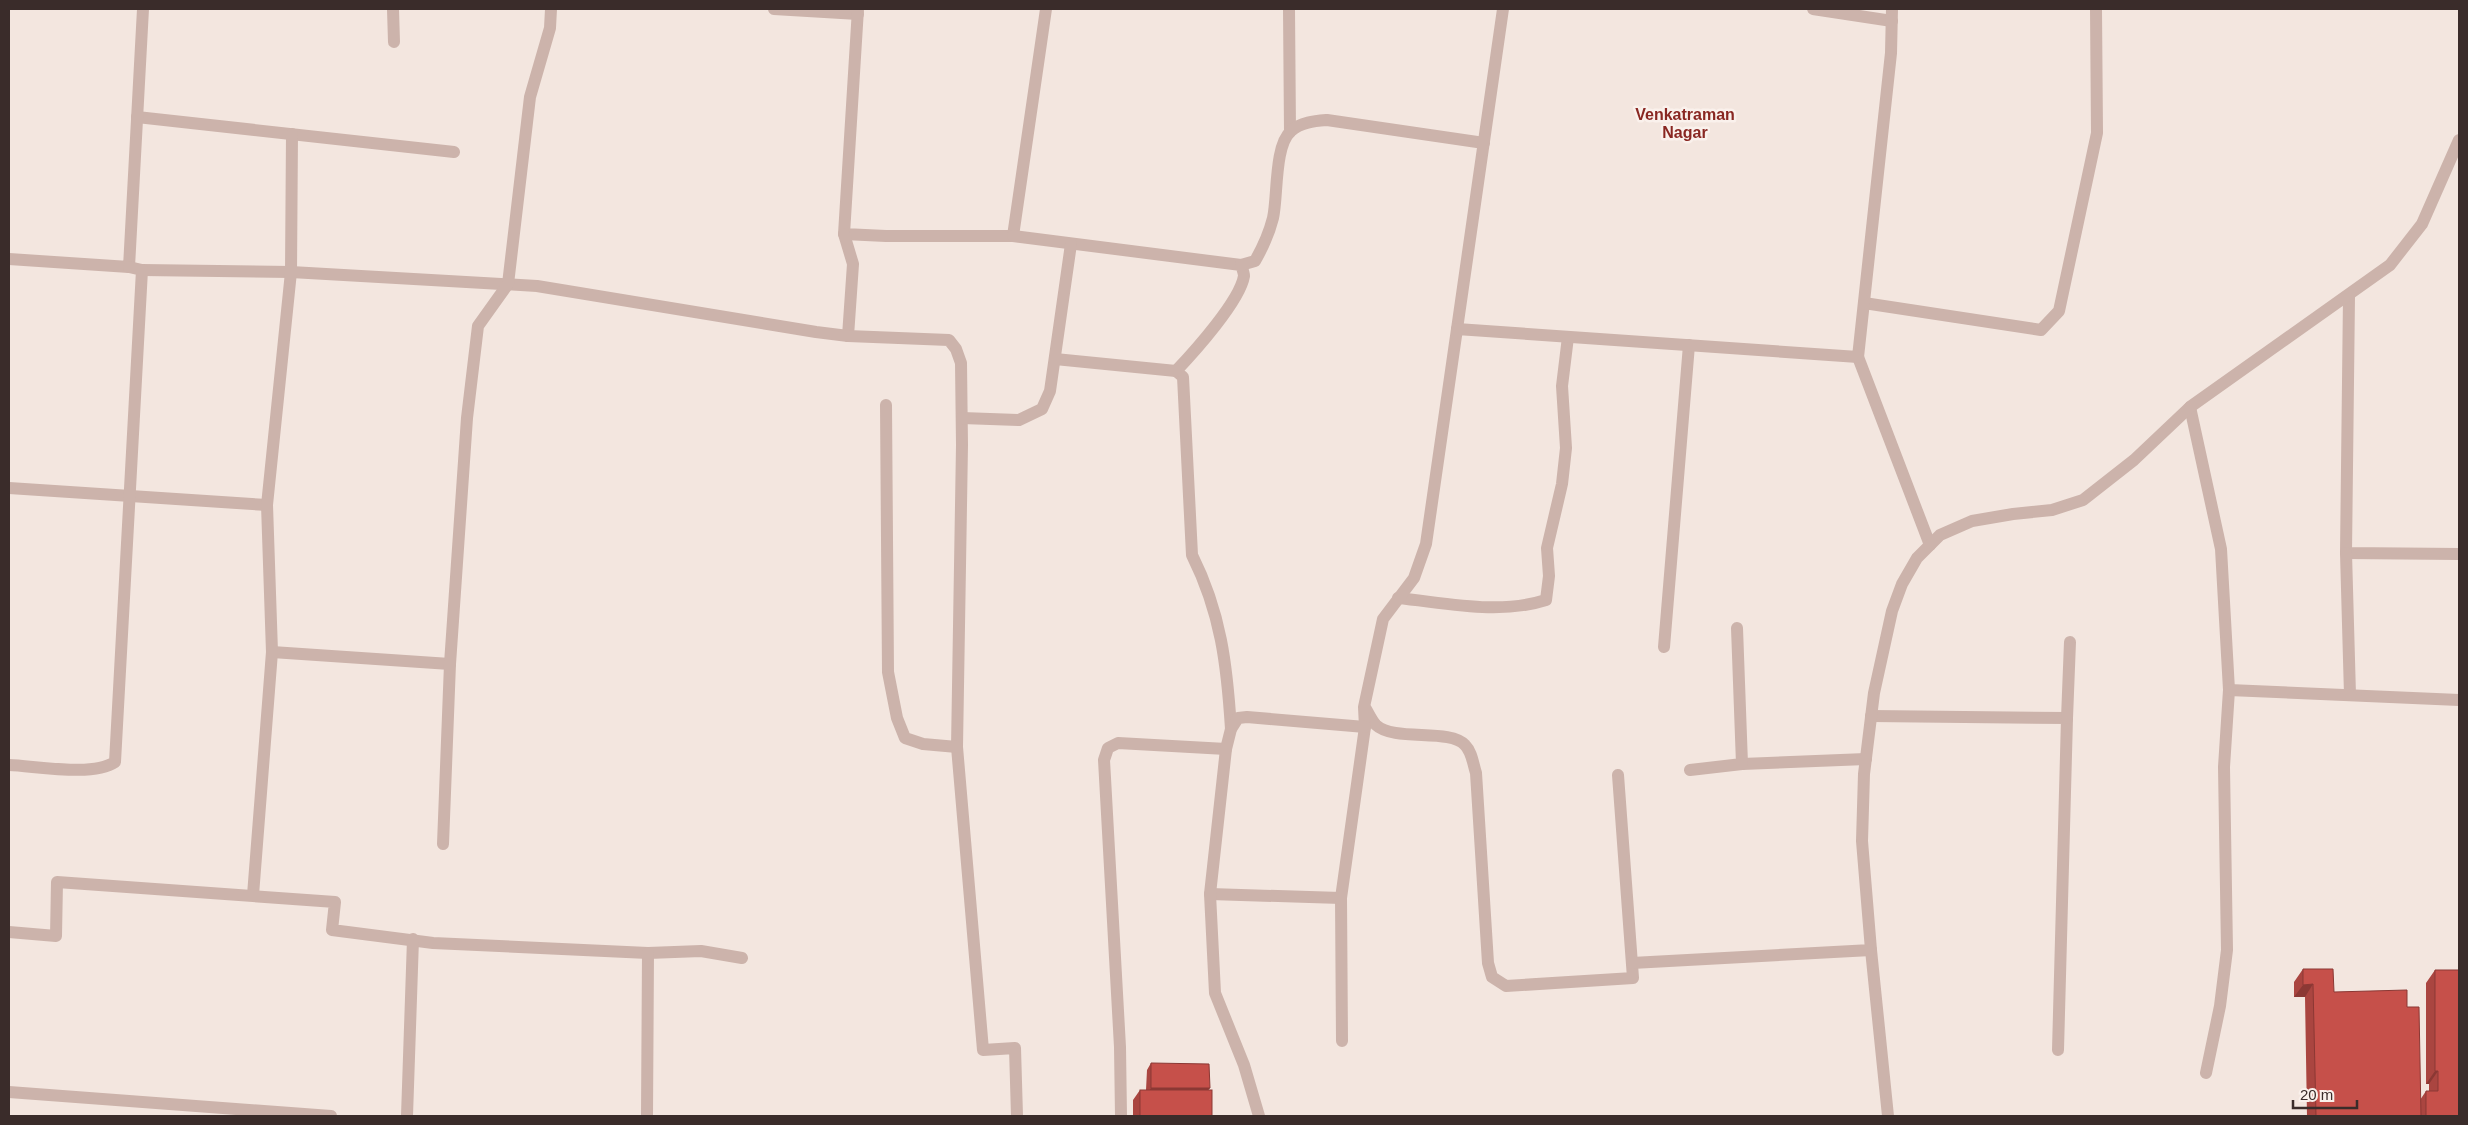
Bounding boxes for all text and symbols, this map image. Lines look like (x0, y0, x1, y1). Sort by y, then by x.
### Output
district label: Venkatraman Nagar (1635, 106, 1735, 141)
scale bar (2293, 1078, 2357, 1110)
text: 20 m (2300, 1086, 2333, 1103)

